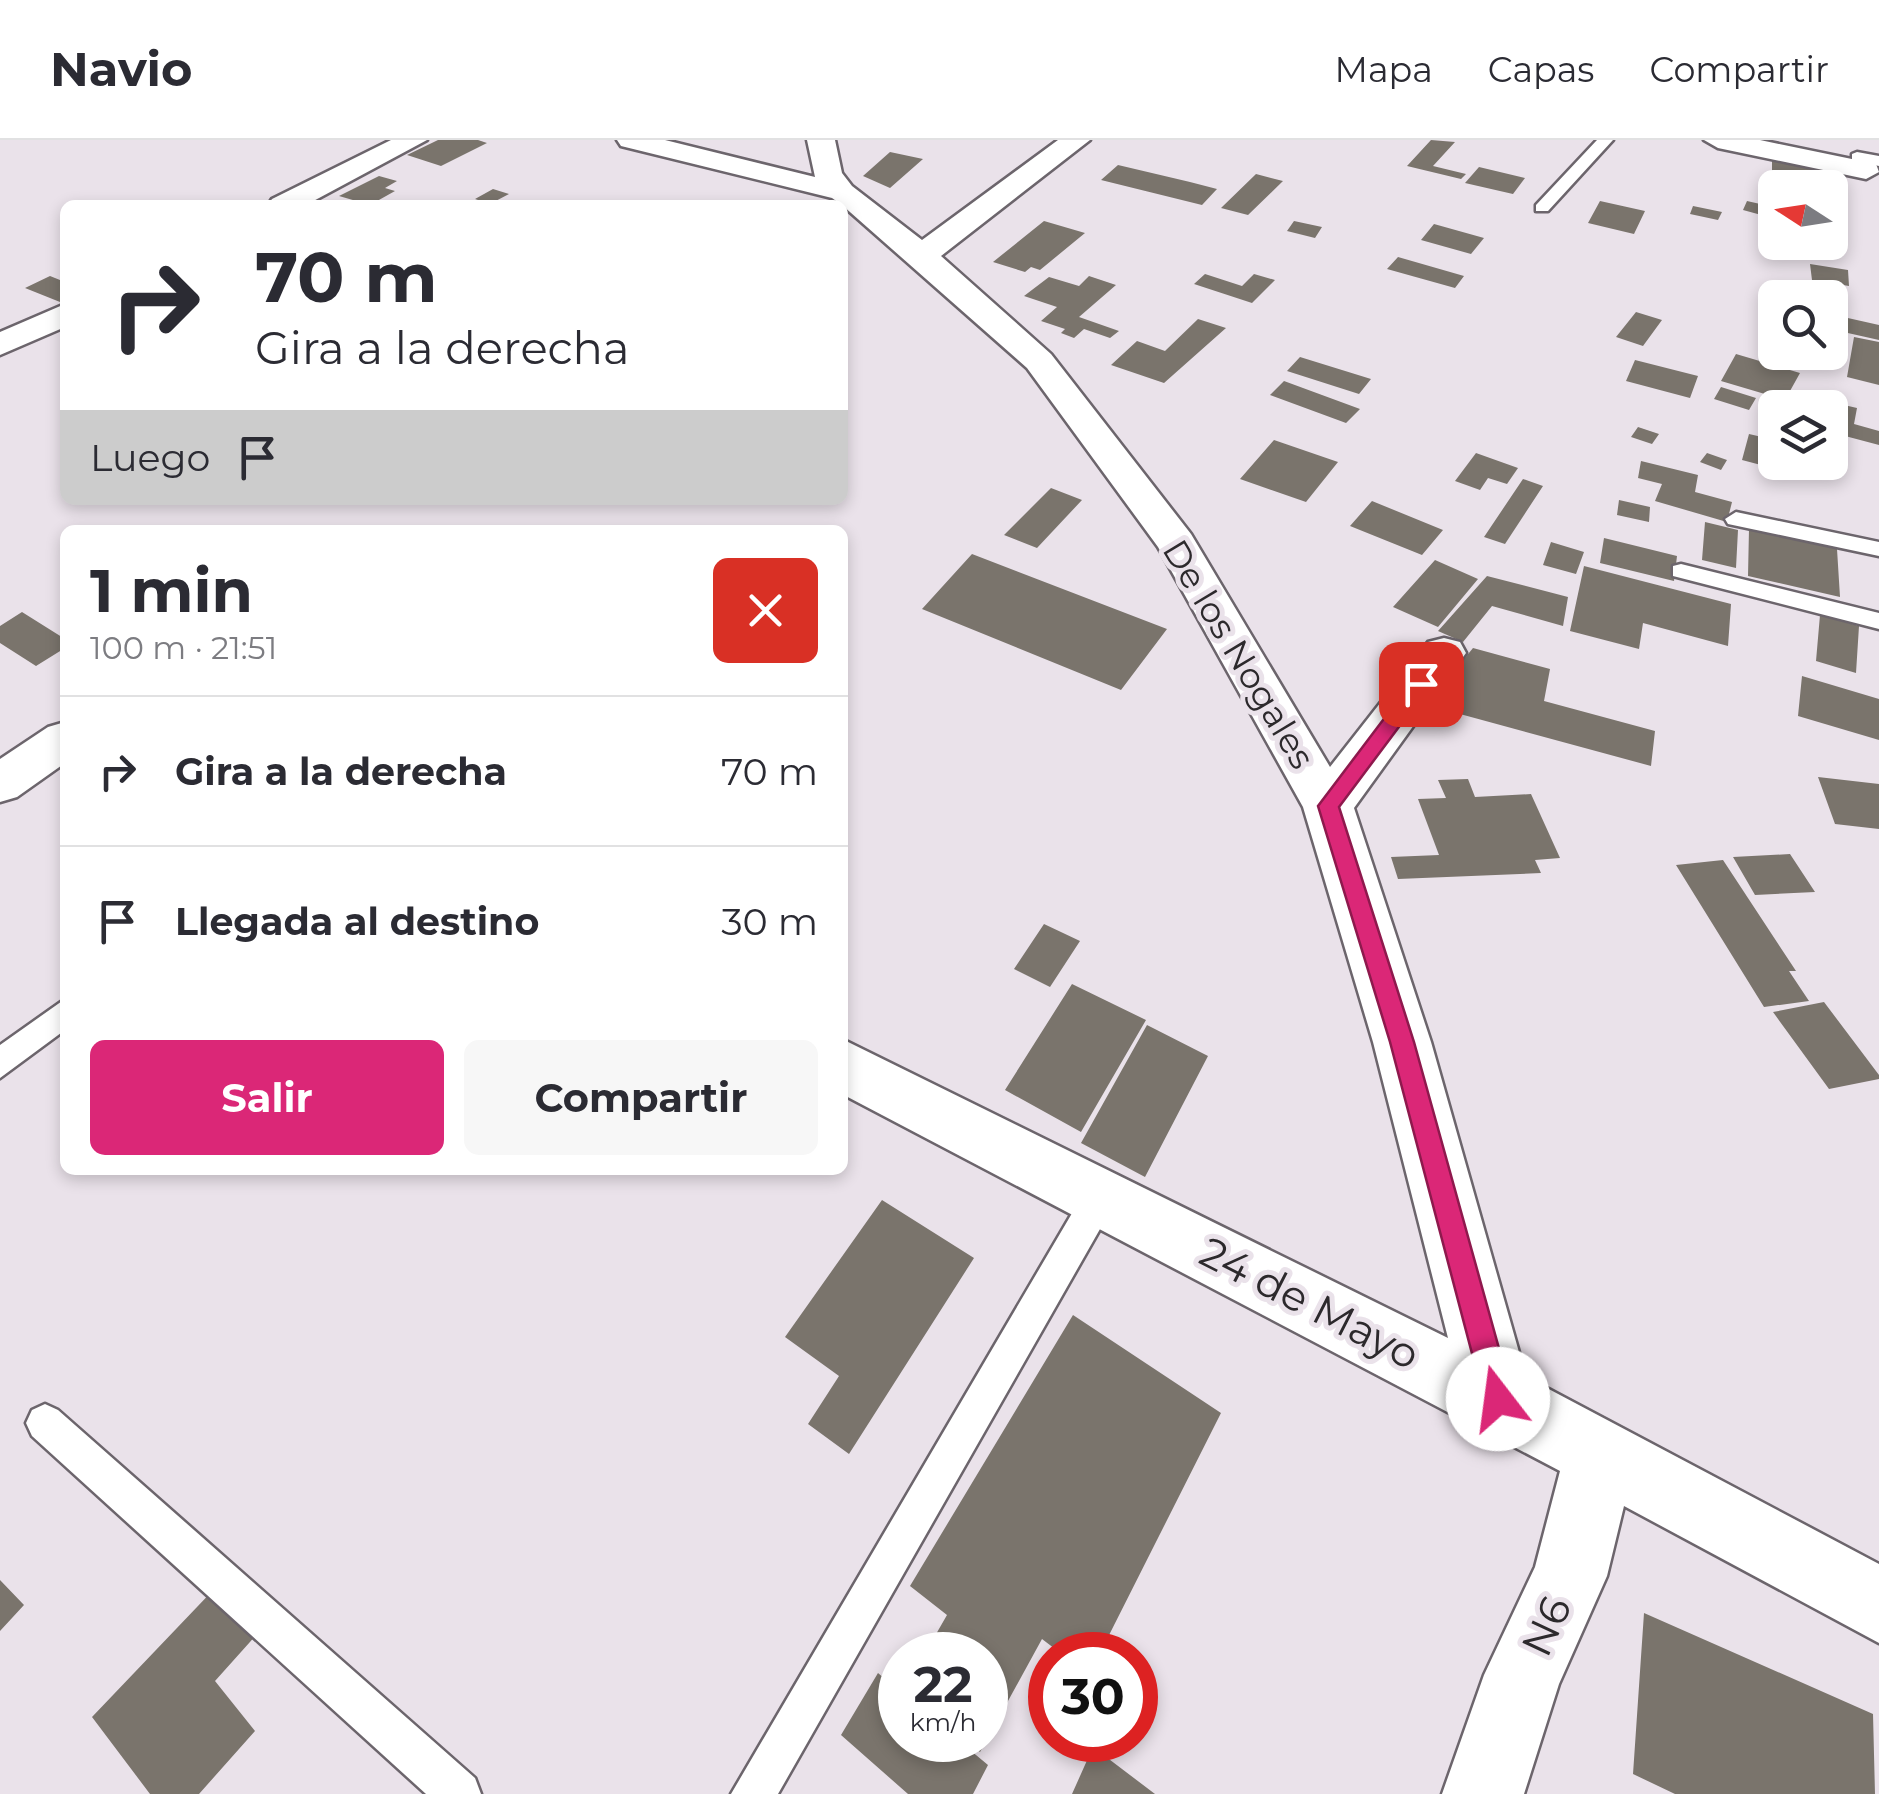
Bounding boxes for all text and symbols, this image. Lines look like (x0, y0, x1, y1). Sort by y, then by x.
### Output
text: Navio (50, 40, 193, 98)
text: Mapa (1335, 48, 1433, 91)
text: Capas (1488, 48, 1594, 91)
text: Compartir (1649, 48, 1829, 91)
north arrow (1758, 170, 1848, 260)
map controls (1758, 170, 1848, 480)
text: 70 m (255, 234, 438, 320)
icon: right (90, 240, 220, 370)
button: search (1758, 280, 1848, 370)
text: Gira a la derecha (255, 320, 630, 375)
button: layers (1758, 390, 1848, 480)
icon: arrive (230, 430, 285, 485)
text: Luego (90, 434, 210, 481)
street label: De los Nogales (1154, 532, 1324, 776)
text: 1 min (90, 554, 253, 627)
button: close (713, 558, 818, 663)
text: 100 m · 21:51 (90, 628, 277, 667)
pin (1379, 642, 1464, 727)
icon: arrive (1394, 657, 1449, 712)
icon: right (90, 744, 145, 799)
text: Gira a la derecha (175, 748, 507, 795)
text: 70 m (721, 748, 818, 795)
icon: arrive (90, 894, 145, 949)
text: Llegada al destino (175, 898, 539, 945)
text: 30 m (721, 898, 818, 945)
button: Salir (90, 1040, 444, 1155)
button: Compartir (464, 1040, 818, 1155)
street label: 24 de Mayo (1192, 1226, 1428, 1380)
position arrow (1446, 1347, 1550, 1451)
street label: N6 (1510, 1588, 1582, 1664)
speed limit sign: 30 (1028, 1632, 1158, 1762)
text: 22 (914, 1654, 973, 1715)
text: km/h (910, 1707, 976, 1737)

